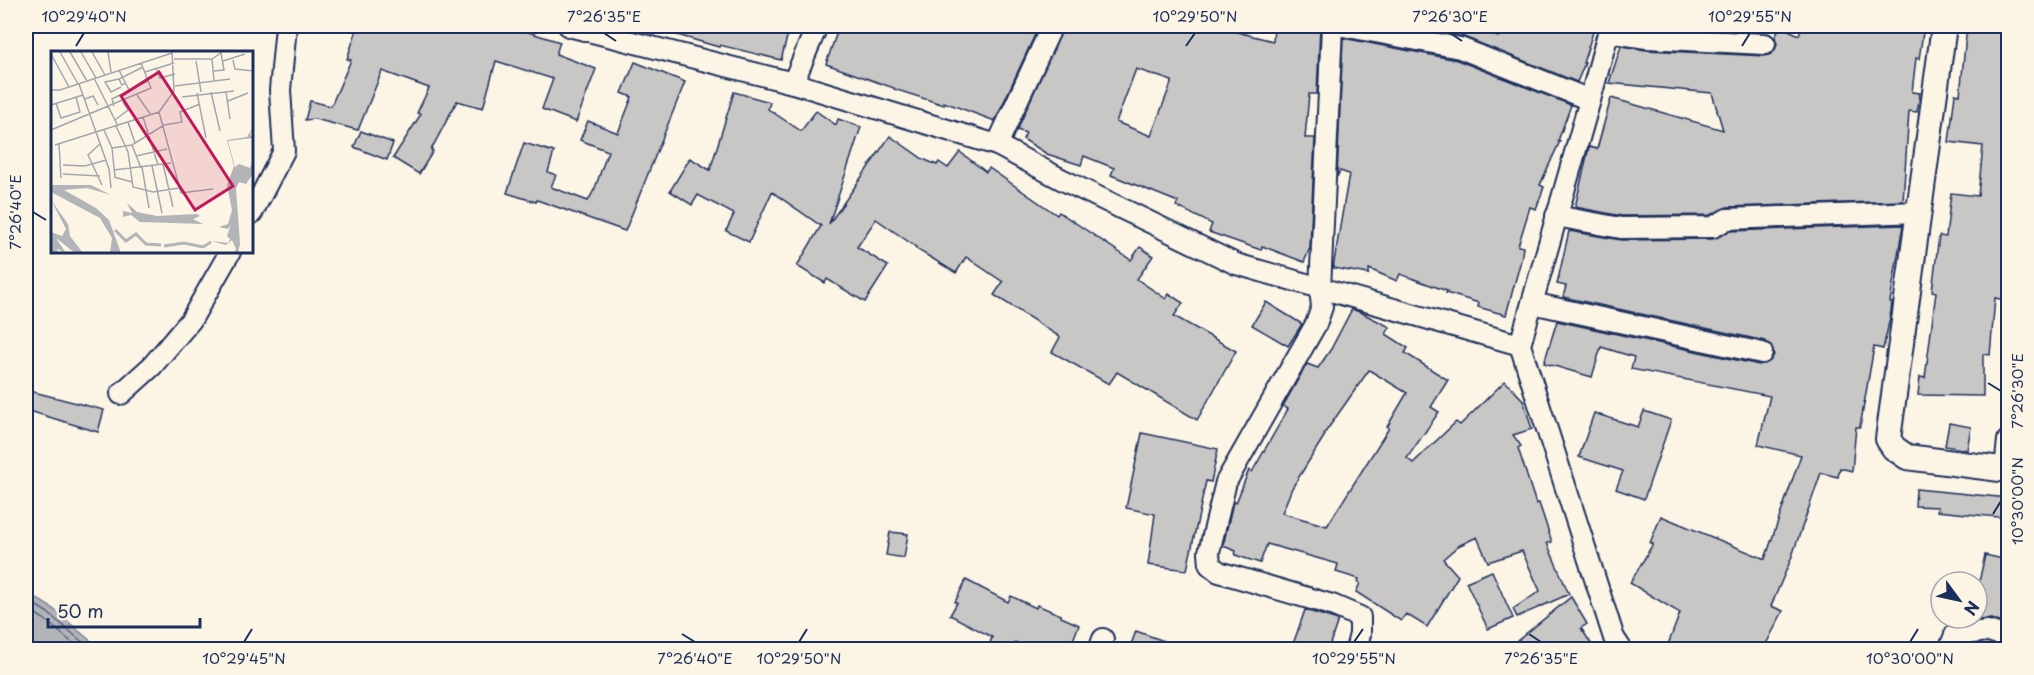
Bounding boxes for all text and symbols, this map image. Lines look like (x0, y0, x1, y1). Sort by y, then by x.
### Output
text: 10°29'40"N (41, 4, 127, 27)
text: 7°26'35"E (567, 4, 641, 27)
text: 10°29'50"N (1153, 4, 1237, 27)
text: 7°26'30"E (1412, 4, 1488, 27)
text: 10°29'55"N (1708, 4, 1792, 27)
inset map (51, 51, 254, 254)
text: 7°26'40"E (3, 174, 26, 250)
text: 7°26'30"E (2005, 353, 2028, 429)
text: 10°30'00"N (2005, 457, 2028, 545)
north arrow (1929, 570, 1989, 630)
scale bar (48, 591, 200, 629)
text: 50 m (57, 597, 104, 624)
text: N (1959, 597, 1986, 621)
text: 10°29'45"N (202, 646, 286, 669)
text: 7°26'40"E (657, 646, 733, 669)
text: 10°29'50"N (757, 646, 841, 669)
text: 10°29'55"N (1312, 646, 1396, 669)
text: 7°26'35"E (1504, 646, 1578, 669)
text: 10°30'00"N (1866, 646, 1954, 669)

